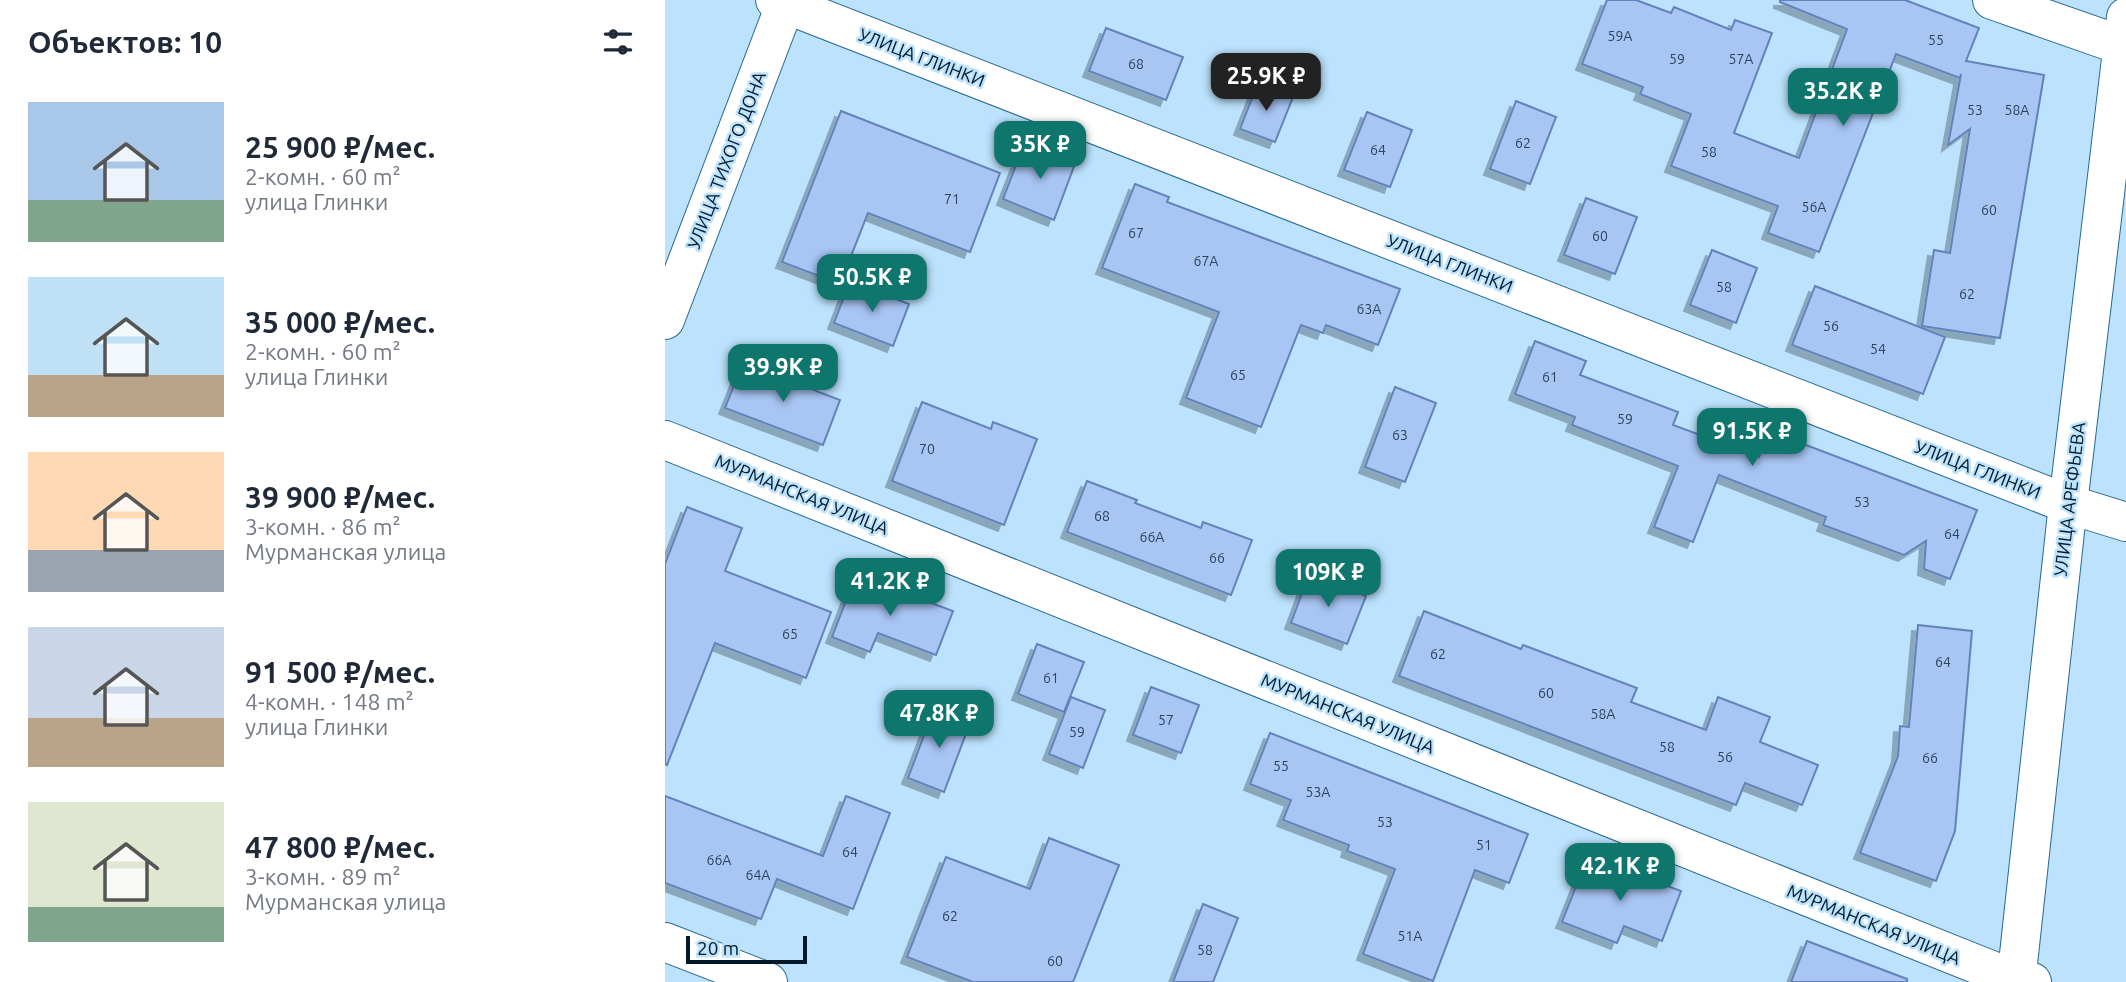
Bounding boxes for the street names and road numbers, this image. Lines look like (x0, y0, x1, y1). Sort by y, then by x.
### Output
street label: УЛИЦА ГЛИНКИ (856, 24, 988, 90)
street label: УЛИЦА ТИХОГО ДОНА (683, 68, 769, 252)
street label: УЛИЦА ГЛИНКИ (1384, 230, 1516, 296)
street label: УЛИЦА АРЕФЬЕВА (2050, 420, 2088, 577)
street label: УЛИЦА ГЛИНКИ (1912, 436, 2044, 502)
street label: МУРМАНСКАЯ УЛИЦА (712, 450, 892, 538)
street label: МУРМАНСКАЯ УЛИЦА (1258, 669, 1438, 757)
street label: МУРМАНСКАЯ УЛИЦА (1784, 880, 1964, 968)

